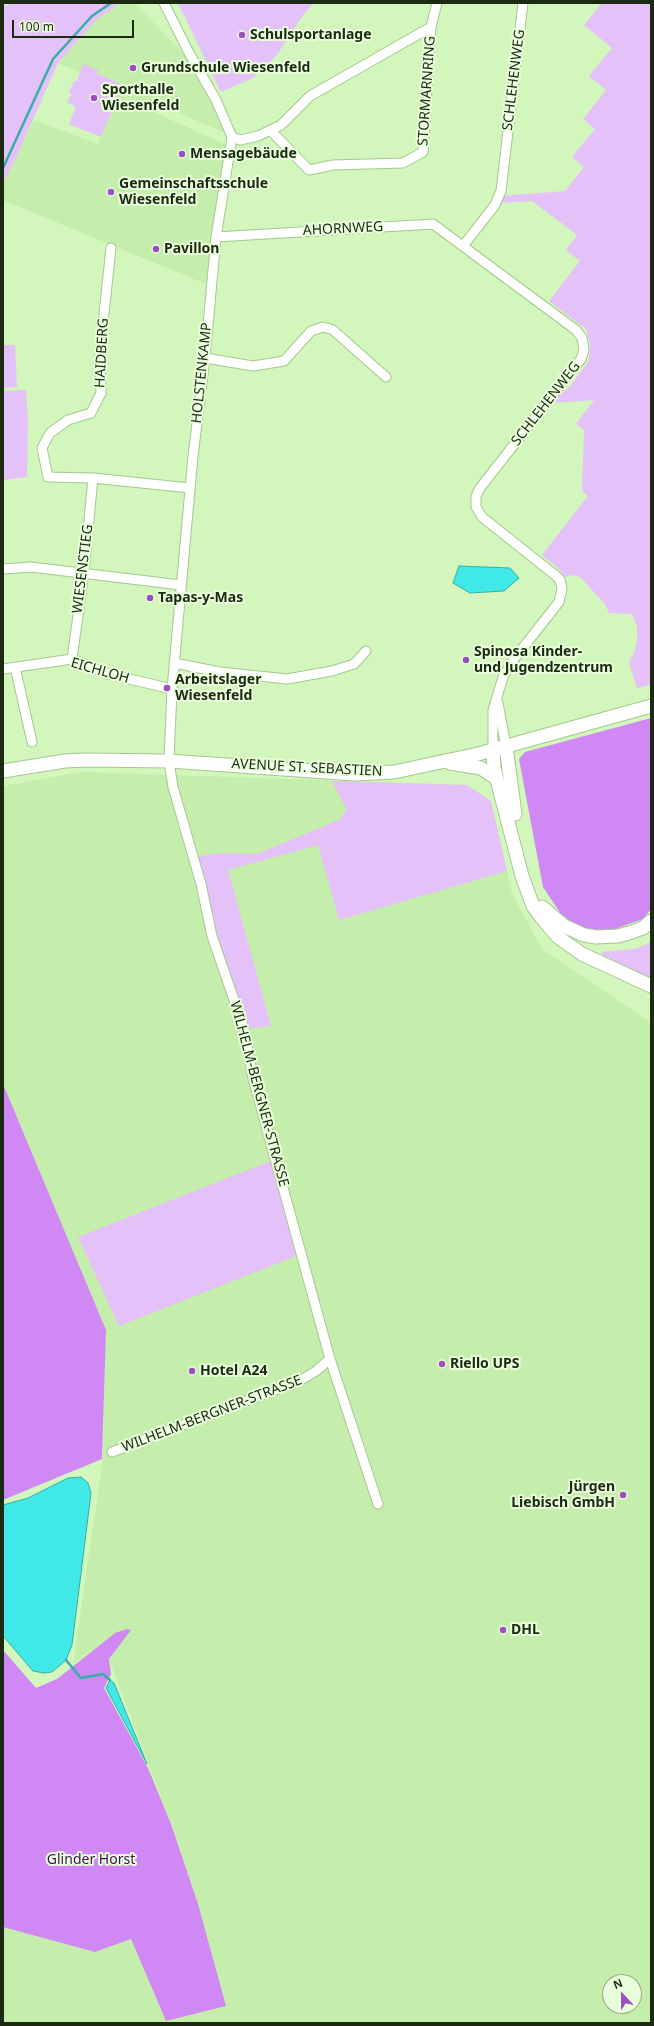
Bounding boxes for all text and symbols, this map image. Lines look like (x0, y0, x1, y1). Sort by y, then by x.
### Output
scale bar (14, 12, 136, 38)
text: 100 m (19, 18, 54, 35)
place label: Schulsportanlage (250, 27, 372, 43)
street label: SCHLEHENWEG (499, 28, 529, 132)
marker: Schulsportanlage (237, 30, 247, 40)
street label: STORMARNRING (415, 35, 439, 147)
place label: Grundschule Wiesenfeld (141, 60, 310, 76)
marker: Grundschule Wiesenfeld (128, 63, 138, 73)
place label: Sporthalle Wiesenfeld (102, 82, 179, 114)
marker: Sporthalle Wiesenfeld (89, 93, 99, 103)
place label: Mensagebäude (190, 146, 297, 162)
marker: Mensagebäude (177, 149, 187, 159)
place label: Gemeinschaftsschule Wiesenfeld (119, 176, 268, 208)
marker: Gemeinschaftsschule Wiesenfeld (106, 187, 116, 197)
street label: AHORNWEG (302, 219, 384, 239)
place label: Pavillon (164, 241, 219, 257)
marker: Pavillon (151, 244, 161, 254)
street label: HAIDBERG (92, 318, 112, 388)
street label: HOLSTENKAMP (188, 322, 216, 424)
street label: SCHLEHENWEG (508, 359, 584, 449)
street label: WIESENSTIEG (69, 523, 97, 615)
place label: Tapas-y-Mas (158, 590, 243, 606)
marker: Tapas-y-Mas (145, 593, 155, 603)
place label: Spinosa Kinder- und Jugendzentrum (474, 644, 613, 676)
street label: EICHLOH (69, 655, 131, 687)
marker: Spinosa Kinder- und Jugendzentrum (461, 655, 471, 665)
place label: Arbeitslager Wiesenfeld (175, 672, 261, 704)
marker: Arbeitslager Wiesenfeld (162, 683, 172, 693)
street label: AVENUE ST. SEBASTIEN (231, 756, 383, 780)
street label: WILHELM-BERGNER-STRASSE (226, 999, 292, 1189)
place label: Riello UPS (450, 1356, 519, 1372)
marker: Riello UPS (437, 1359, 447, 1369)
place label: Hotel A24 (200, 1363, 267, 1379)
marker: Hotel A24 (187, 1366, 197, 1376)
street label: WILHELM-BERGNER-STRASSE (120, 1372, 304, 1456)
place label: Jürgen Liebisch GmbH (511, 1479, 615, 1512)
marker: Jürgen Liebisch GmbH (618, 1490, 628, 1500)
place label: DHL (511, 1622, 540, 1638)
marker: DHL (498, 1625, 508, 1635)
park label: Glinder Horst (47, 1852, 135, 1868)
north arrow (602, 1974, 642, 2014)
text: N (611, 1975, 625, 1992)

